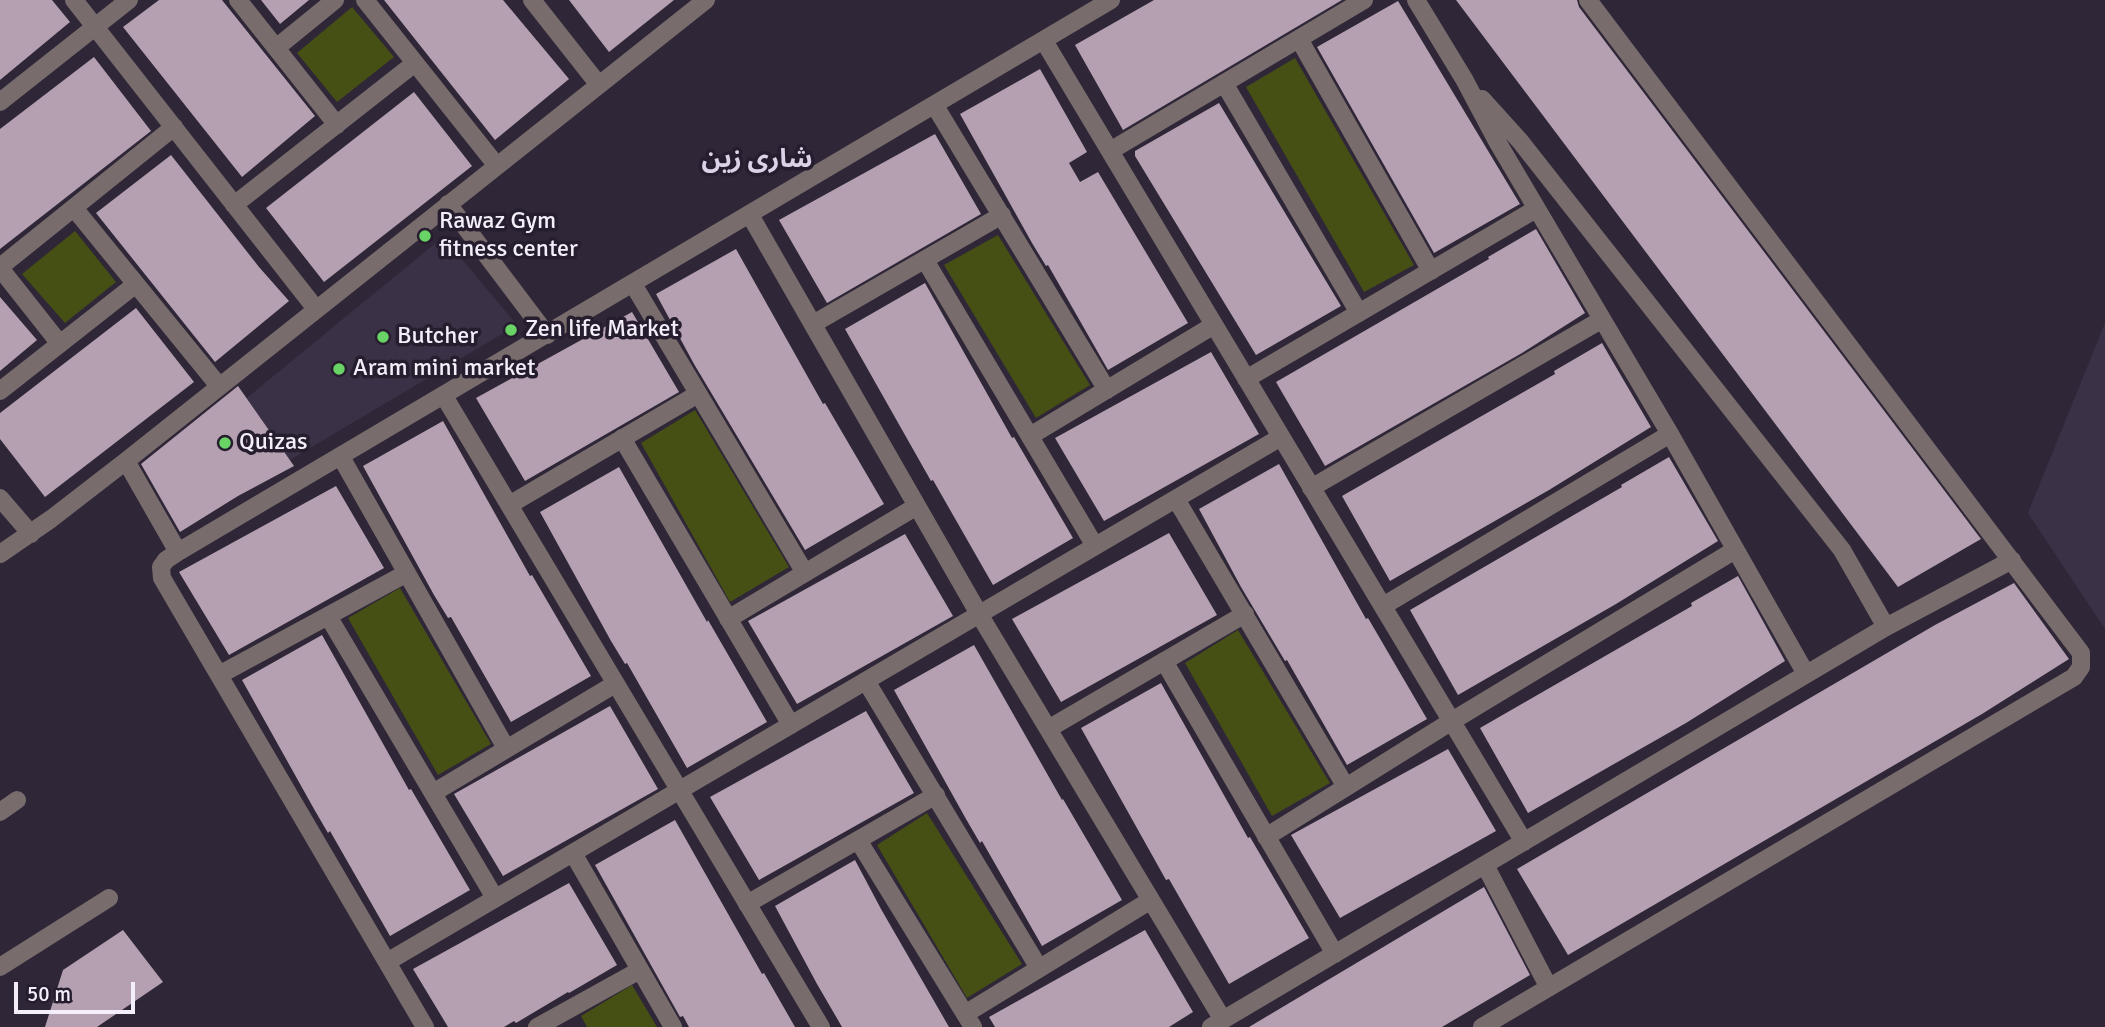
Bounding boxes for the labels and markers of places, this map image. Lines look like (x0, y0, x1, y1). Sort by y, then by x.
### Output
place label: Rawaz Gym fitness center (439, 208, 578, 264)
marker: Rawaz Gym fitness center (417, 228, 433, 244)
place label: Zen life Market (525, 316, 679, 344)
marker: Zen life Market (503, 322, 519, 338)
place label: Butcher (397, 323, 478, 351)
marker: Butcher (375, 329, 391, 345)
place label: Aram mini market (353, 355, 536, 383)
marker: Aram mini market (331, 361, 347, 377)
place label: Quizas (239, 429, 308, 457)
marker: Quizas (217, 435, 233, 451)

